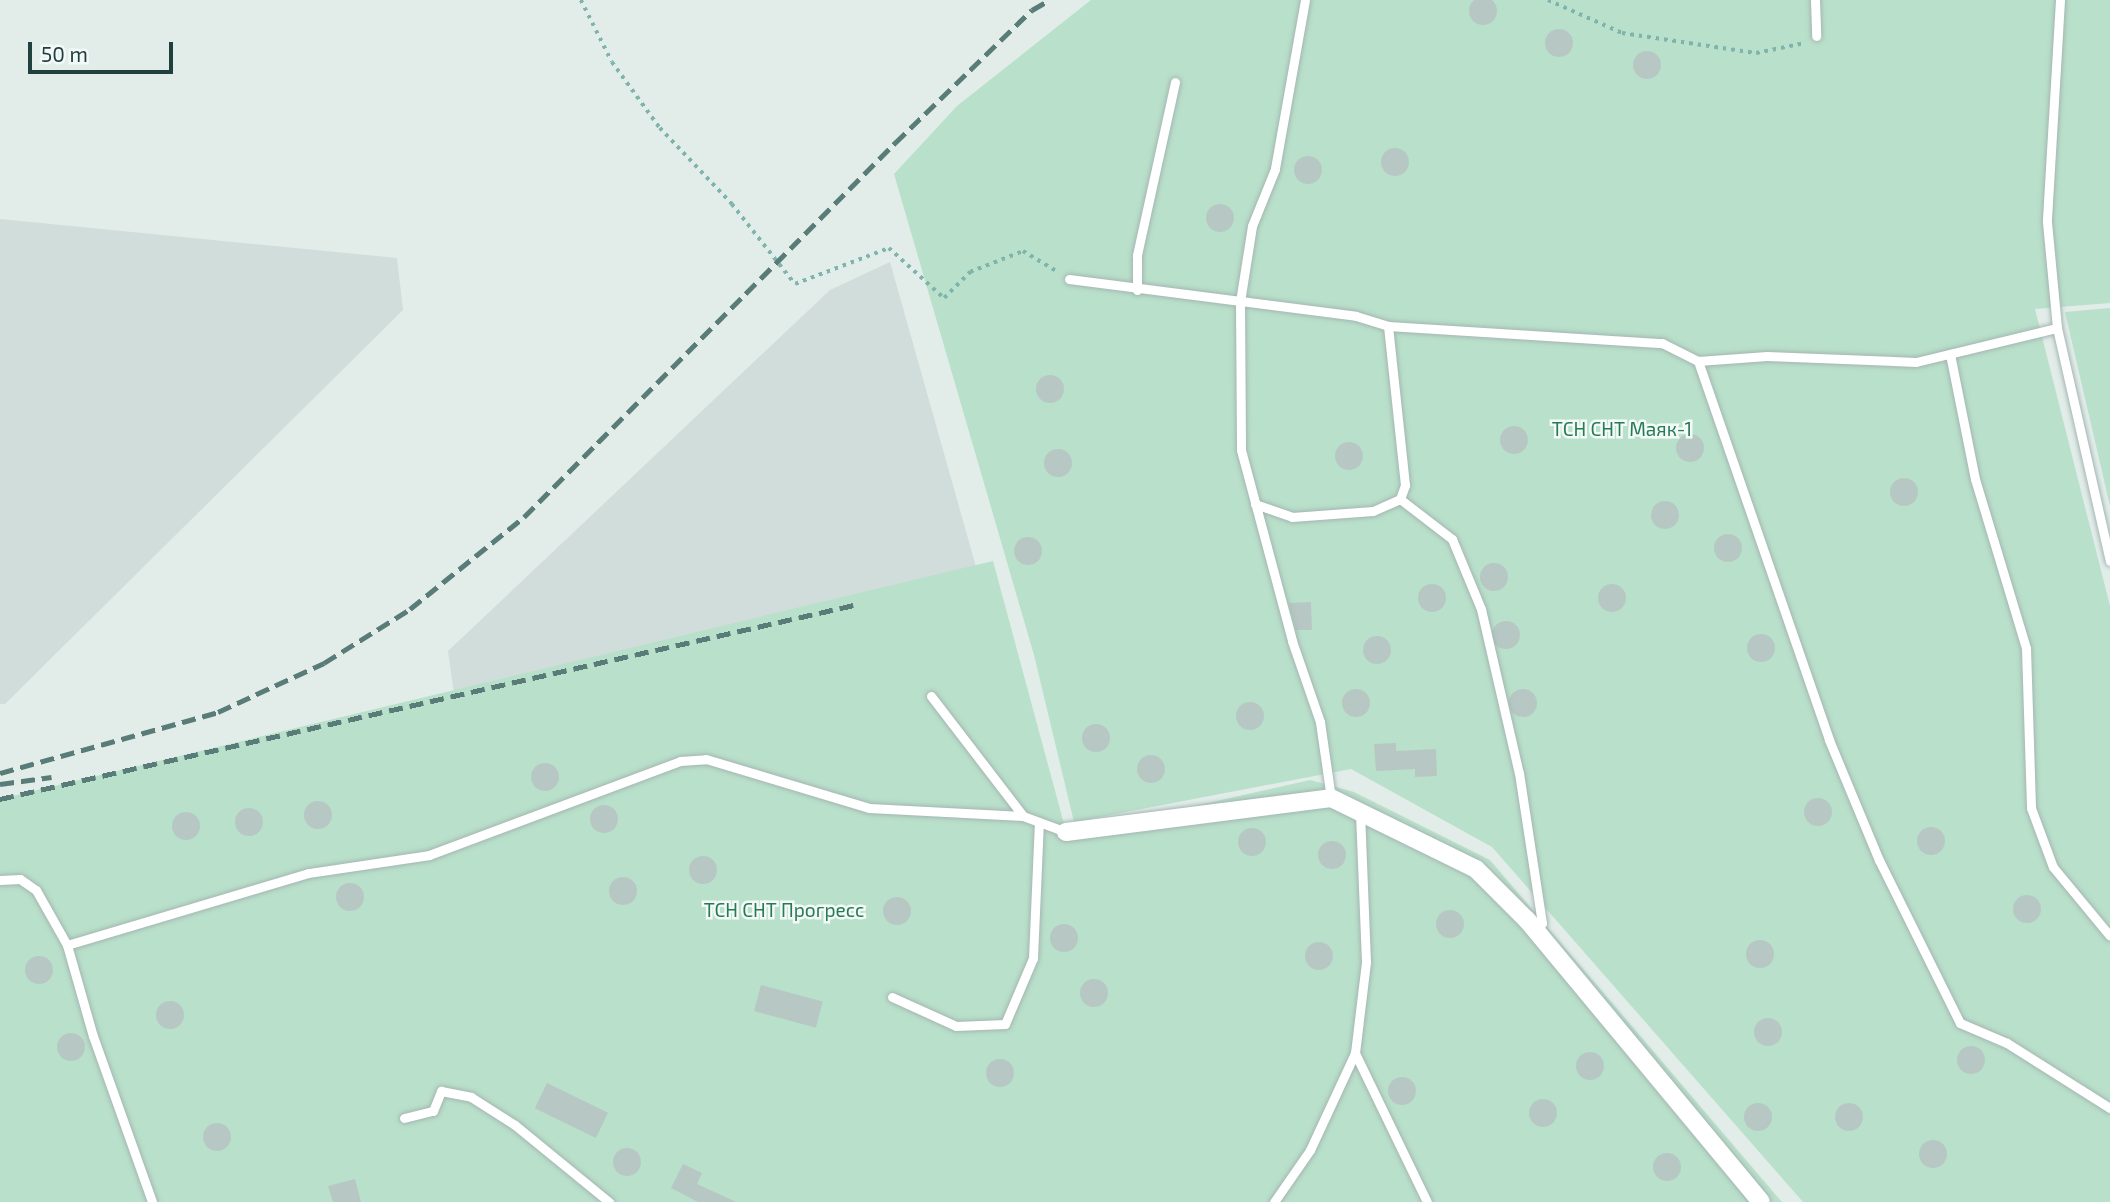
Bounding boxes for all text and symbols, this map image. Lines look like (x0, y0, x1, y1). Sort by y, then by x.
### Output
scale bar (32, 28, 177, 72)
text: 50 m (41, 41, 88, 66)
park label: ТСН СНТ Маяк-1 (1552, 418, 1692, 440)
park label: ТСН СНТ Прогресс (704, 899, 864, 921)

